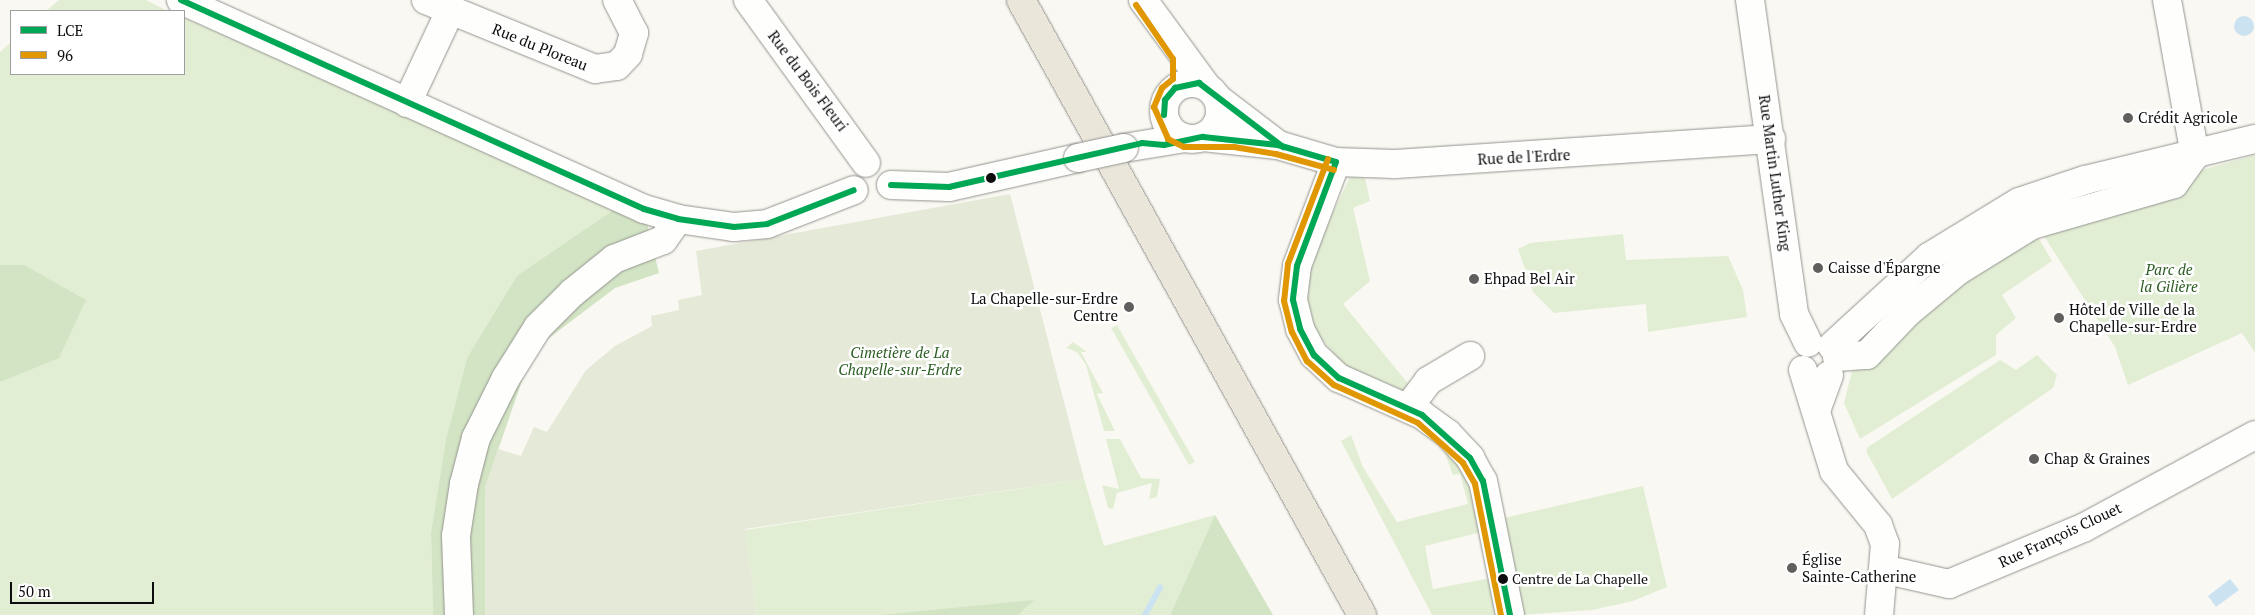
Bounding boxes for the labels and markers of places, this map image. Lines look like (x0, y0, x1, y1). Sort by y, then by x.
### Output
place label: Crédit Agricole (2138, 109, 2238, 127)
marker: Crédit Agricole (2122, 112, 2134, 124)
unlabelled marker (986, 173, 996, 183)
place label: Caisse d'Épargne (1828, 259, 1940, 277)
marker: Caisse d'Épargne (1812, 262, 1824, 274)
place label: Ehpad Bel Air (1484, 270, 1575, 288)
marker: Ehpad Bel Air (1468, 273, 1480, 285)
place label: La Chapelle-sur-Erdre Centre (971, 289, 1118, 324)
marker: La Chapelle-sur-Erdre Centre (1122, 300, 1136, 314)
place label: Hôtel de Ville de la Chapelle-sur-Erdre (2069, 300, 2197, 335)
marker: Hôtel de Ville de la Chapelle-sur-Erdre (2053, 312, 2065, 324)
place label: Chap & Graines (2044, 450, 2150, 468)
marker: Chap & Graines (2028, 453, 2040, 465)
place label: Église Sainte-Catherine (1802, 550, 1916, 585)
marker: Église Sainte-Catherine (1786, 562, 1798, 574)
place label: Centre de La Chapelle (1512, 571, 1648, 587)
marker: Centre de La Chapelle (1498, 574, 1508, 584)

